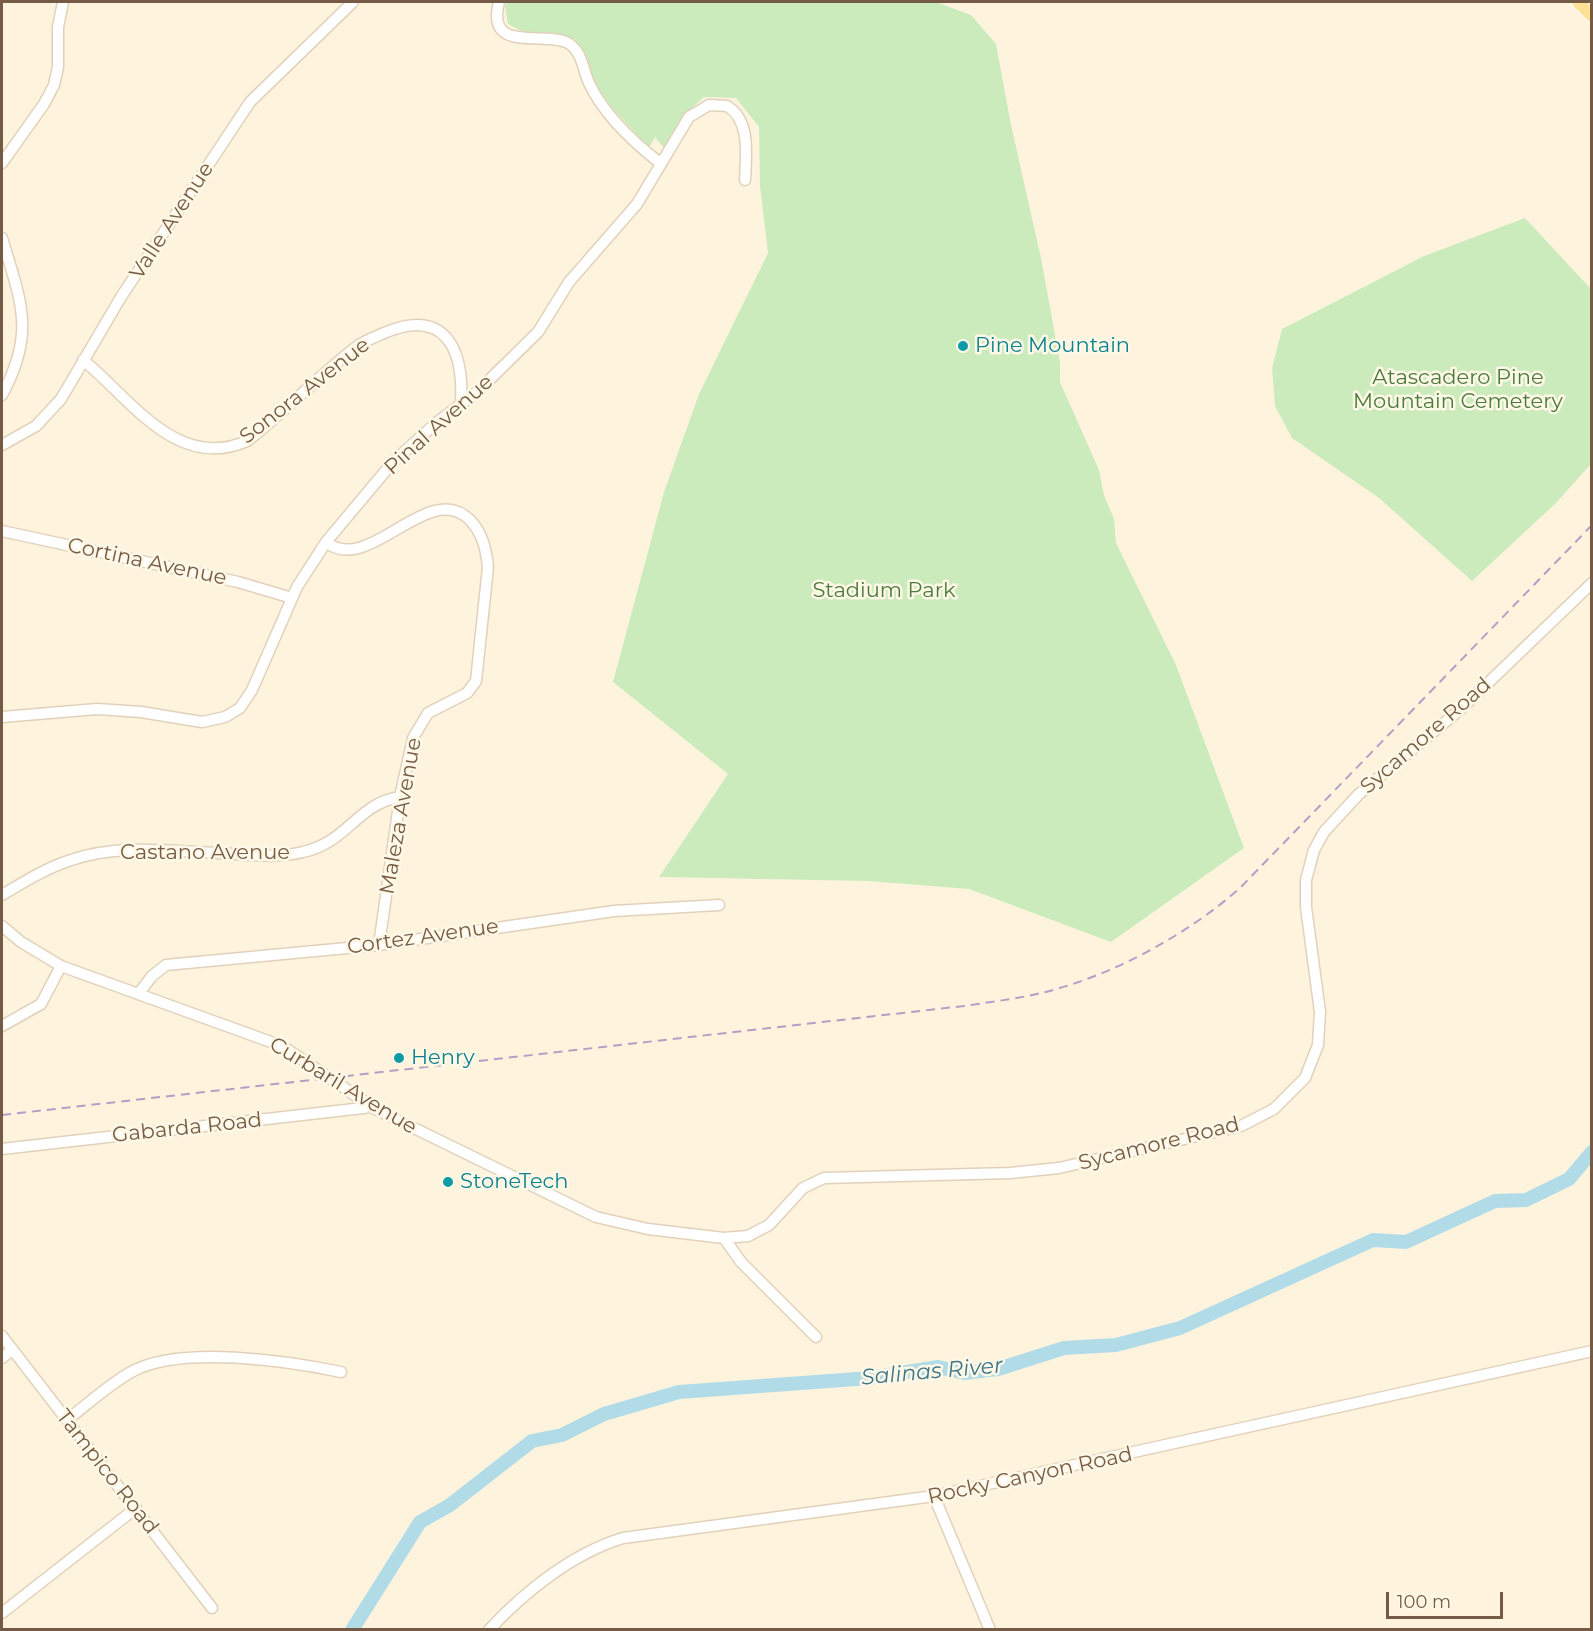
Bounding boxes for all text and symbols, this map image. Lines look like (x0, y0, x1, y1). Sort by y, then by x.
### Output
street label: Valle Avenue (125, 158, 219, 284)
street label: Sonora Avenue (235, 332, 375, 450)
place label: Pine Mountain (975, 333, 1130, 359)
marker: Pine Mountain (956, 339, 970, 353)
park label: Atascadero Pine Mountain Cemetery (1353, 365, 1563, 415)
street label: Pinal Avenue (379, 370, 499, 480)
street label: Cortina Avenue (65, 533, 229, 591)
park label: Stadium Park (812, 578, 956, 604)
street label: Sycamore Road (1356, 672, 1496, 800)
street label: Maleza Avenue (375, 736, 427, 896)
street label: Castano Avenue (120, 840, 290, 866)
street label: Cortez Avenue (346, 914, 500, 960)
street label: Curbaril Avenue (265, 1032, 421, 1140)
place label: Henry (411, 1045, 475, 1071)
marker: Henry (392, 1051, 406, 1065)
street label: Gabarda Road (111, 1108, 263, 1148)
street label: Sycamore Road (1076, 1112, 1242, 1176)
place label: StoneTech (460, 1169, 568, 1195)
marker: StoneTech (441, 1175, 455, 1189)
water label: Salinas River (860, 1353, 1004, 1391)
street label: Tampico Road (51, 1405, 163, 1539)
street label: Rocky Canyon Road (925, 1442, 1135, 1510)
scale bar (1389, 1580, 1506, 1618)
text: 100 m (1397, 1591, 1451, 1613)

